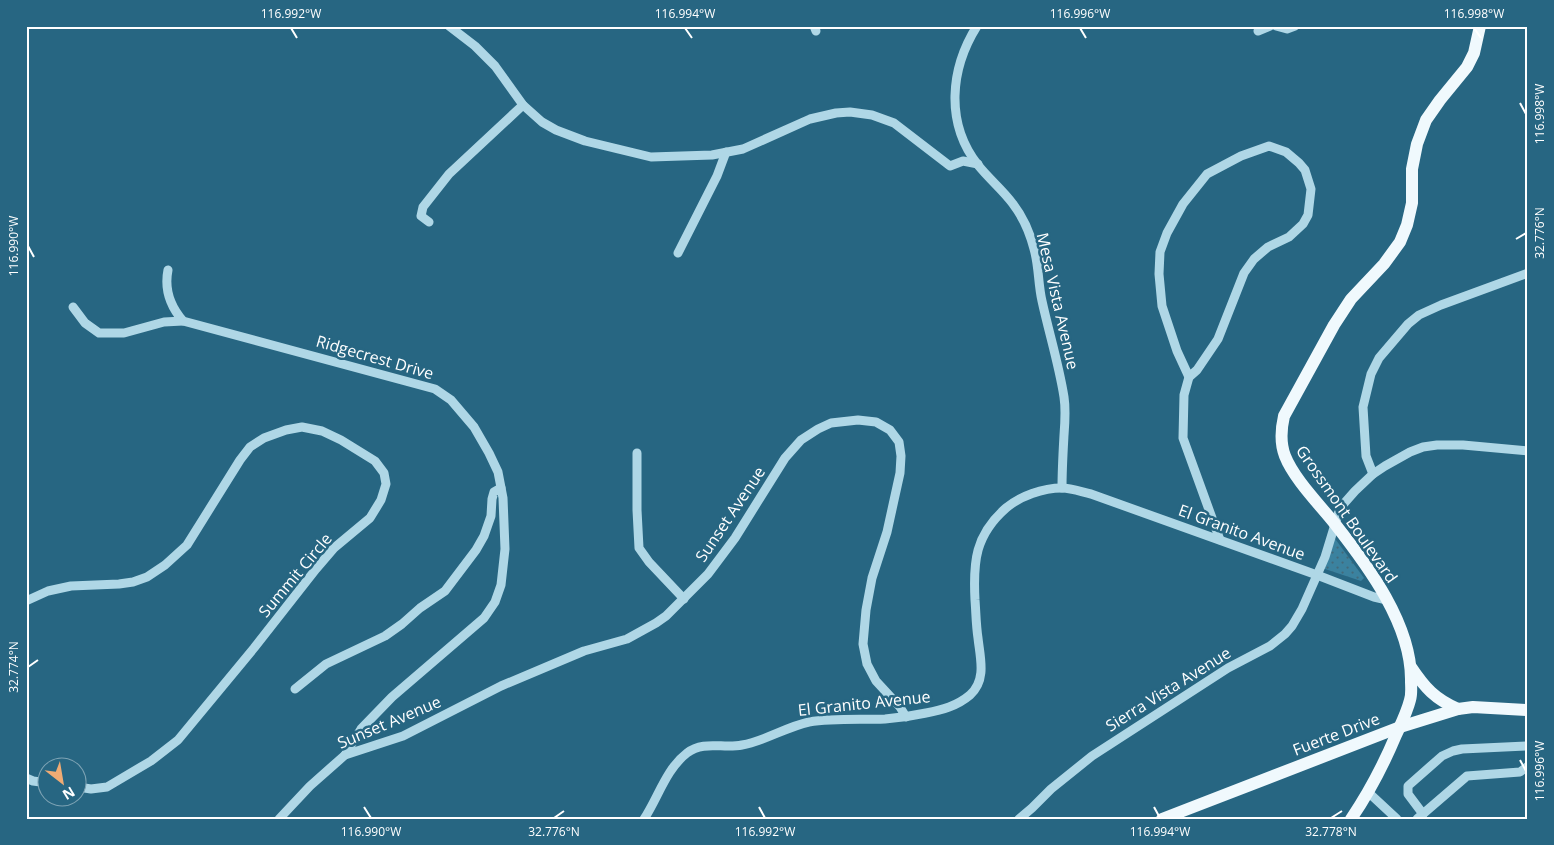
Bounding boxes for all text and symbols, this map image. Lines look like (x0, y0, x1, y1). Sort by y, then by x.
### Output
text: 116.992°W (261, 5, 321, 22)
text: 116.994°W (655, 5, 715, 22)
text: 116.996°W (1050, 5, 1110, 22)
text: 116.998°W (1444, 5, 1504, 22)
text: 116.998°W (1531, 84, 1548, 144)
text: 32.776°N (1531, 207, 1548, 259)
text: 116.990°W (5, 216, 22, 276)
street label: Mesa Vista Avenue (1032, 230, 1084, 372)
street label: Ridgecrest Drive (314, 330, 436, 384)
street label: Grossmont Boulevard (1291, 441, 1403, 587)
street label: Sunset Avenue (690, 462, 770, 566)
street label: El Granito Avenue (1176, 499, 1308, 565)
street label: Summit Circle (253, 528, 337, 622)
text: 32.774°N (5, 641, 22, 693)
street label: Sierra Vista Avenue (1101, 642, 1235, 736)
street label: El Granito Avenue (797, 685, 931, 721)
street label: Sunset Avenue (334, 690, 444, 754)
street label: Fuerte Drive (1289, 707, 1383, 761)
text: 116.996°W (1531, 741, 1548, 801)
north arrow (38, 758, 88, 808)
text: N (59, 782, 79, 805)
text: 116.990°W (341, 823, 401, 840)
text: 32.776°N (528, 823, 580, 840)
text: 116.992°W (735, 823, 795, 840)
text: 116.994°W (1130, 823, 1190, 840)
text: 32.778°N (1305, 823, 1357, 840)

